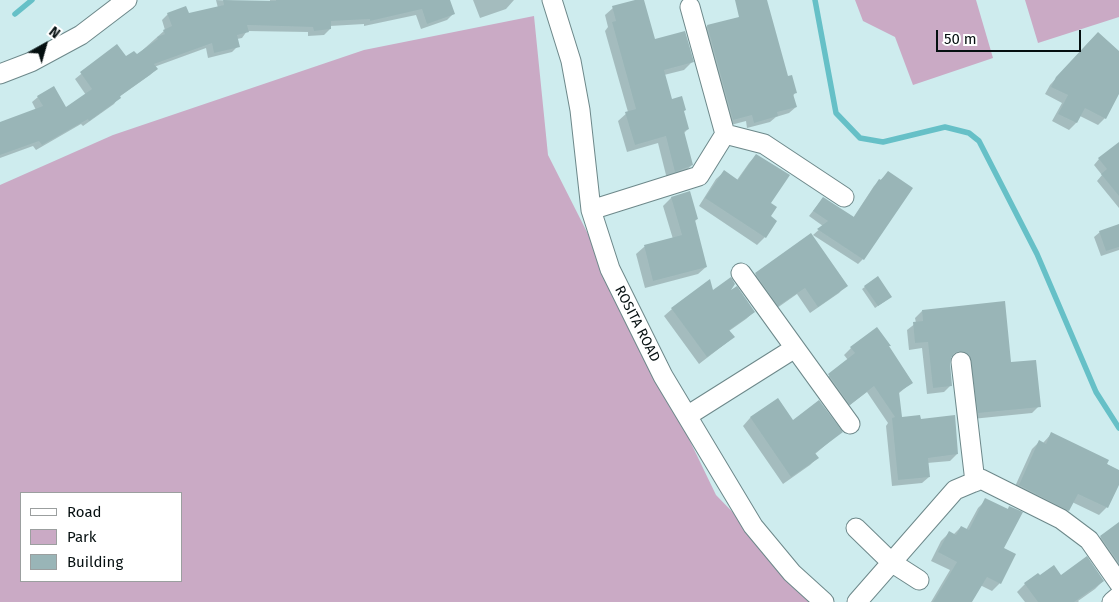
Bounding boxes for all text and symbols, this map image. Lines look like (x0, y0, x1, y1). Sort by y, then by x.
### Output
north arrow (20, 20, 70, 70)
scale bar (939, 20, 1084, 52)
text: N (46, 23, 63, 42)
text: 50 m (944, 30, 977, 48)
street label: ROSITA ROAD (611, 283, 663, 365)
legend (20, 492, 182, 582)
text: Road (67, 503, 102, 521)
text: Park (67, 528, 97, 546)
text: Building (67, 553, 123, 571)

